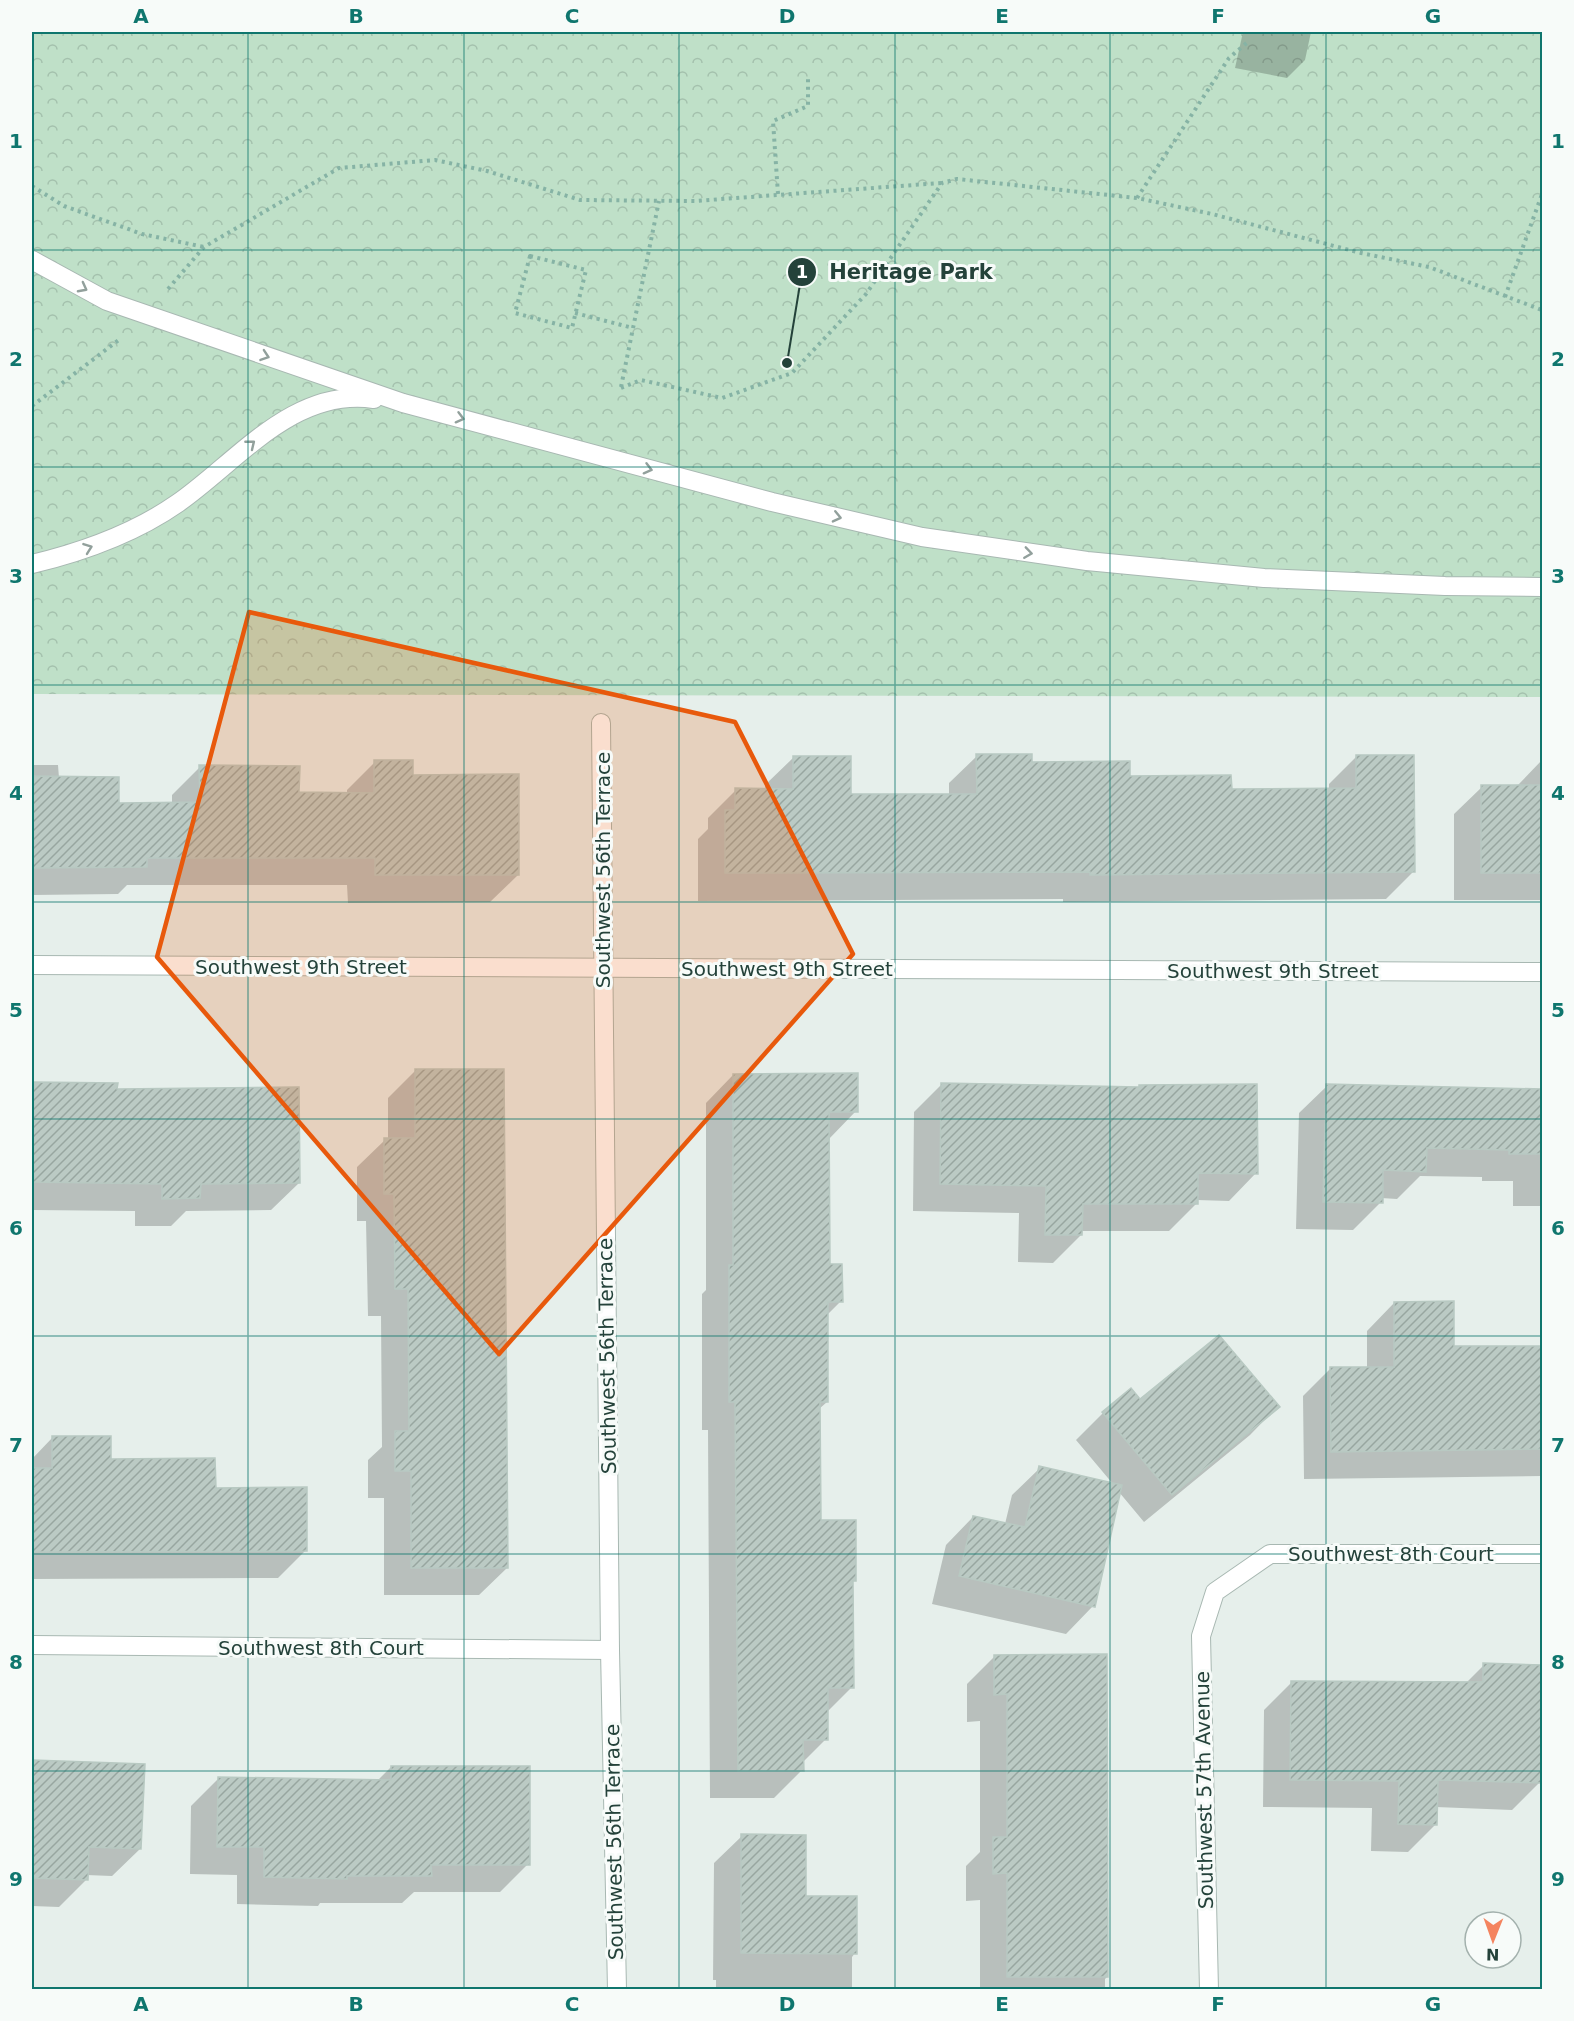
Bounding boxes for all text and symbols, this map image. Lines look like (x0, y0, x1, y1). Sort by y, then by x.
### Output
text: A (133, 4, 149, 28)
text: B (348, 4, 364, 28)
text: C (565, 4, 579, 28)
text: D (779, 4, 795, 28)
text: E (995, 4, 1009, 28)
text: F (1211, 4, 1225, 28)
text: G (1425, 4, 1441, 28)
text: 1 (9, 129, 23, 153)
text: 1 (1551, 129, 1565, 153)
callout: Heritage Park (787, 252, 1005, 291)
text: Heritage Park (829, 260, 994, 284)
text: 1 (796, 261, 808, 282)
one-way arrow (77, 281, 87, 292)
text: 2 (9, 347, 23, 371)
text: 2 (1551, 347, 1565, 371)
one-way arrow (260, 348, 270, 361)
one-way arrow (454, 411, 464, 424)
one-way arrow (244, 440, 255, 451)
one-way arrow (643, 461, 653, 474)
one-way arrow (831, 510, 841, 523)
one-way arrow (82, 542, 92, 555)
one-way arrow (1024, 546, 1033, 558)
text: 3 (9, 564, 23, 588)
text: 3 (1551, 564, 1565, 588)
street label: Southwest 56th Terrace (591, 752, 615, 988)
text: 4 (9, 781, 23, 805)
text: 4 (1551, 781, 1565, 805)
street label: Southwest 9th Street (195, 955, 407, 979)
street label: Southwest 9th Street (681, 957, 893, 981)
street label: Southwest 9th Street (1167, 959, 1379, 983)
text: 5 (9, 998, 23, 1022)
text: 5 (1551, 998, 1565, 1022)
text: 6 (9, 1216, 23, 1240)
text: 6 (1551, 1216, 1565, 1240)
street label: Southwest 56th Terrace (593, 1238, 621, 1474)
text: 7 (9, 1433, 23, 1457)
text: 7 (1551, 1433, 1565, 1457)
street label: Southwest 8th Court (1288, 1542, 1494, 1566)
street label: Southwest 8th Court (218, 1636, 424, 1660)
text: 8 (9, 1650, 23, 1674)
text: 8 (1551, 1650, 1565, 1674)
street label: Southwest 57th Avenue (1190, 1671, 1218, 1909)
street label: Southwest 56th Terrace (600, 1724, 628, 1960)
text: 9 (9, 1867, 23, 1891)
text: 9 (1551, 1867, 1565, 1891)
north arrow (1463, 1910, 1523, 1970)
text: N (1486, 1945, 1500, 1964)
text: A (133, 1992, 149, 2016)
text: B (348, 1992, 364, 2016)
text: C (565, 1992, 579, 2016)
text: D (779, 1992, 795, 2016)
text: E (995, 1992, 1009, 2016)
text: F (1211, 1992, 1225, 2016)
text: G (1425, 1992, 1441, 2016)

